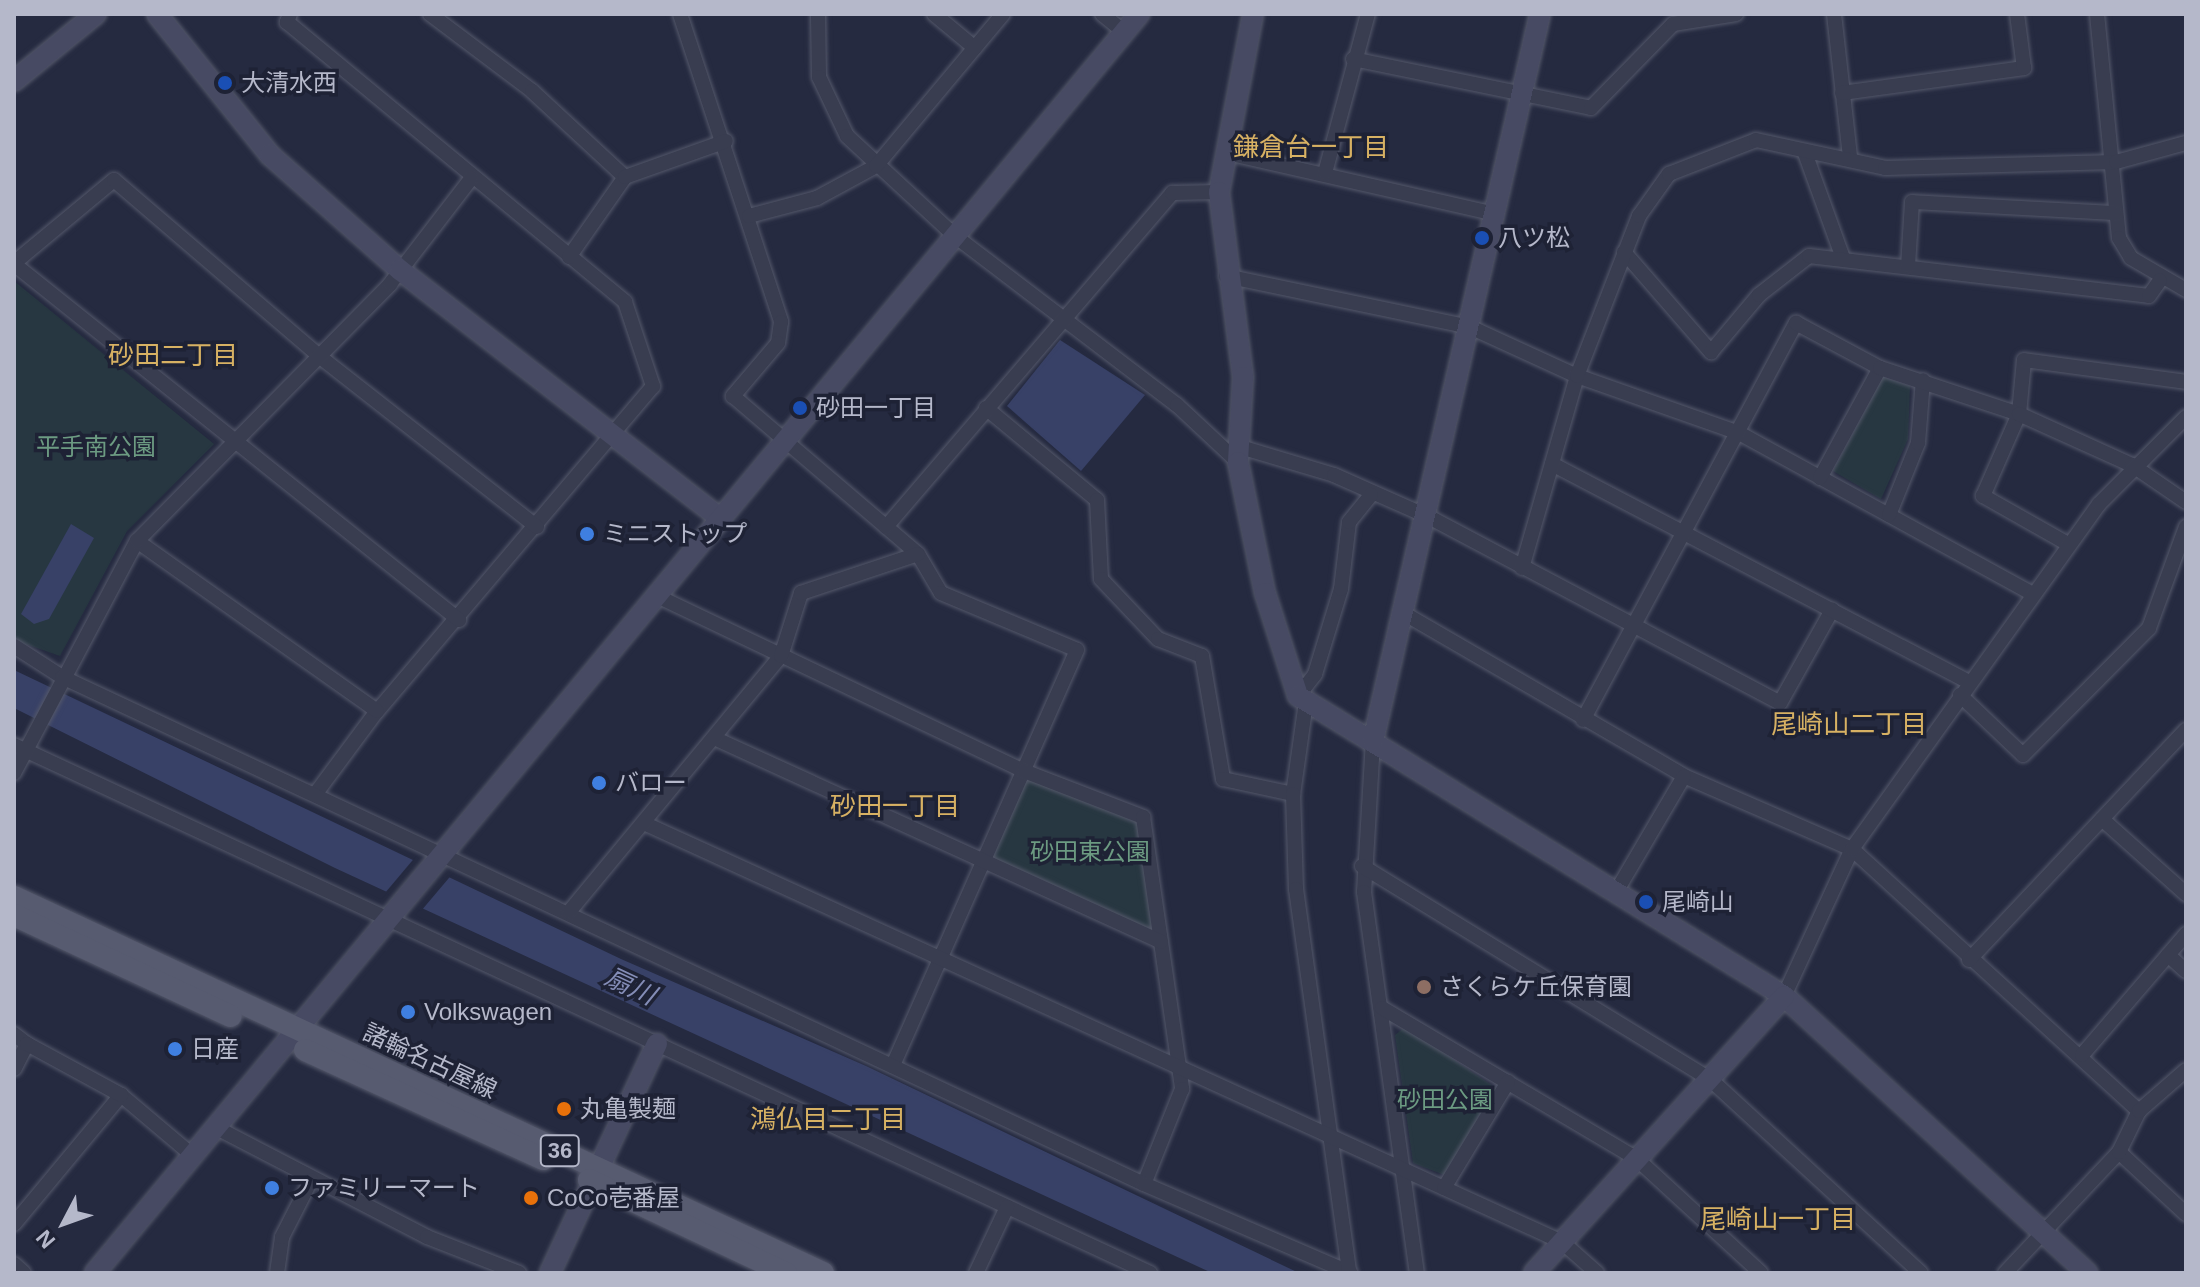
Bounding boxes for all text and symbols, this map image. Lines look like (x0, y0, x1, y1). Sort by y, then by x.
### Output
place label: 大清水西 (241, 69, 337, 97)
marker: 大清水西 (216, 74, 234, 92)
district label: 鎌倉台一丁目 (1233, 132, 1389, 164)
place label: 八ツ松 (1498, 224, 1570, 252)
marker: 八ツ松 (1473, 229, 1491, 247)
district label: 砂田二丁目 (108, 340, 238, 372)
place label: 砂田一丁目 (816, 394, 936, 422)
marker: 砂田一丁目 (791, 399, 809, 417)
park label: 平手南公園 (36, 433, 156, 461)
place label: ミニストップ (603, 520, 747, 548)
marker: ミニストップ (578, 525, 596, 543)
district label: 尾崎山二丁目 (1771, 709, 1927, 741)
place label: バロー (615, 769, 687, 797)
marker: バロー (590, 774, 608, 792)
district label: 砂田一丁目 (830, 791, 960, 823)
park label: 砂田東公園 (1030, 838, 1150, 866)
place label: 尾崎山 (1662, 888, 1734, 916)
marker: 尾崎山 (1637, 893, 1655, 911)
water label: 扇川 (600, 962, 660, 1012)
place label: さくらケ丘保育園 (1440, 973, 1632, 1001)
marker: さくらケ丘保育園 (1415, 978, 1433, 996)
place label: Volkswagen (424, 998, 552, 1026)
marker: Volkswagen (399, 1003, 417, 1021)
street label: 諸輪名古屋線 (359, 1018, 501, 1104)
place label: 日産 (191, 1035, 239, 1063)
marker: 日産 (166, 1040, 184, 1058)
park label: 砂田公園 (1397, 1086, 1493, 1114)
place label: 丸亀製麺 (580, 1095, 676, 1123)
marker: 丸亀製麺 (555, 1100, 573, 1118)
district label: 鴻仏目二丁目 (750, 1104, 906, 1136)
road number: 36 (538, 1133, 582, 1169)
place label: ファミリーマート (288, 1174, 480, 1202)
marker: ファミリーマート (263, 1179, 281, 1197)
north arrow (24, 1183, 104, 1263)
place label: CoCo壱番屋 (547, 1184, 680, 1212)
marker: CoCo壱番屋 (522, 1189, 540, 1207)
district label: 尾崎山一丁目 (1700, 1204, 1856, 1236)
text: N (31, 1225, 60, 1253)

